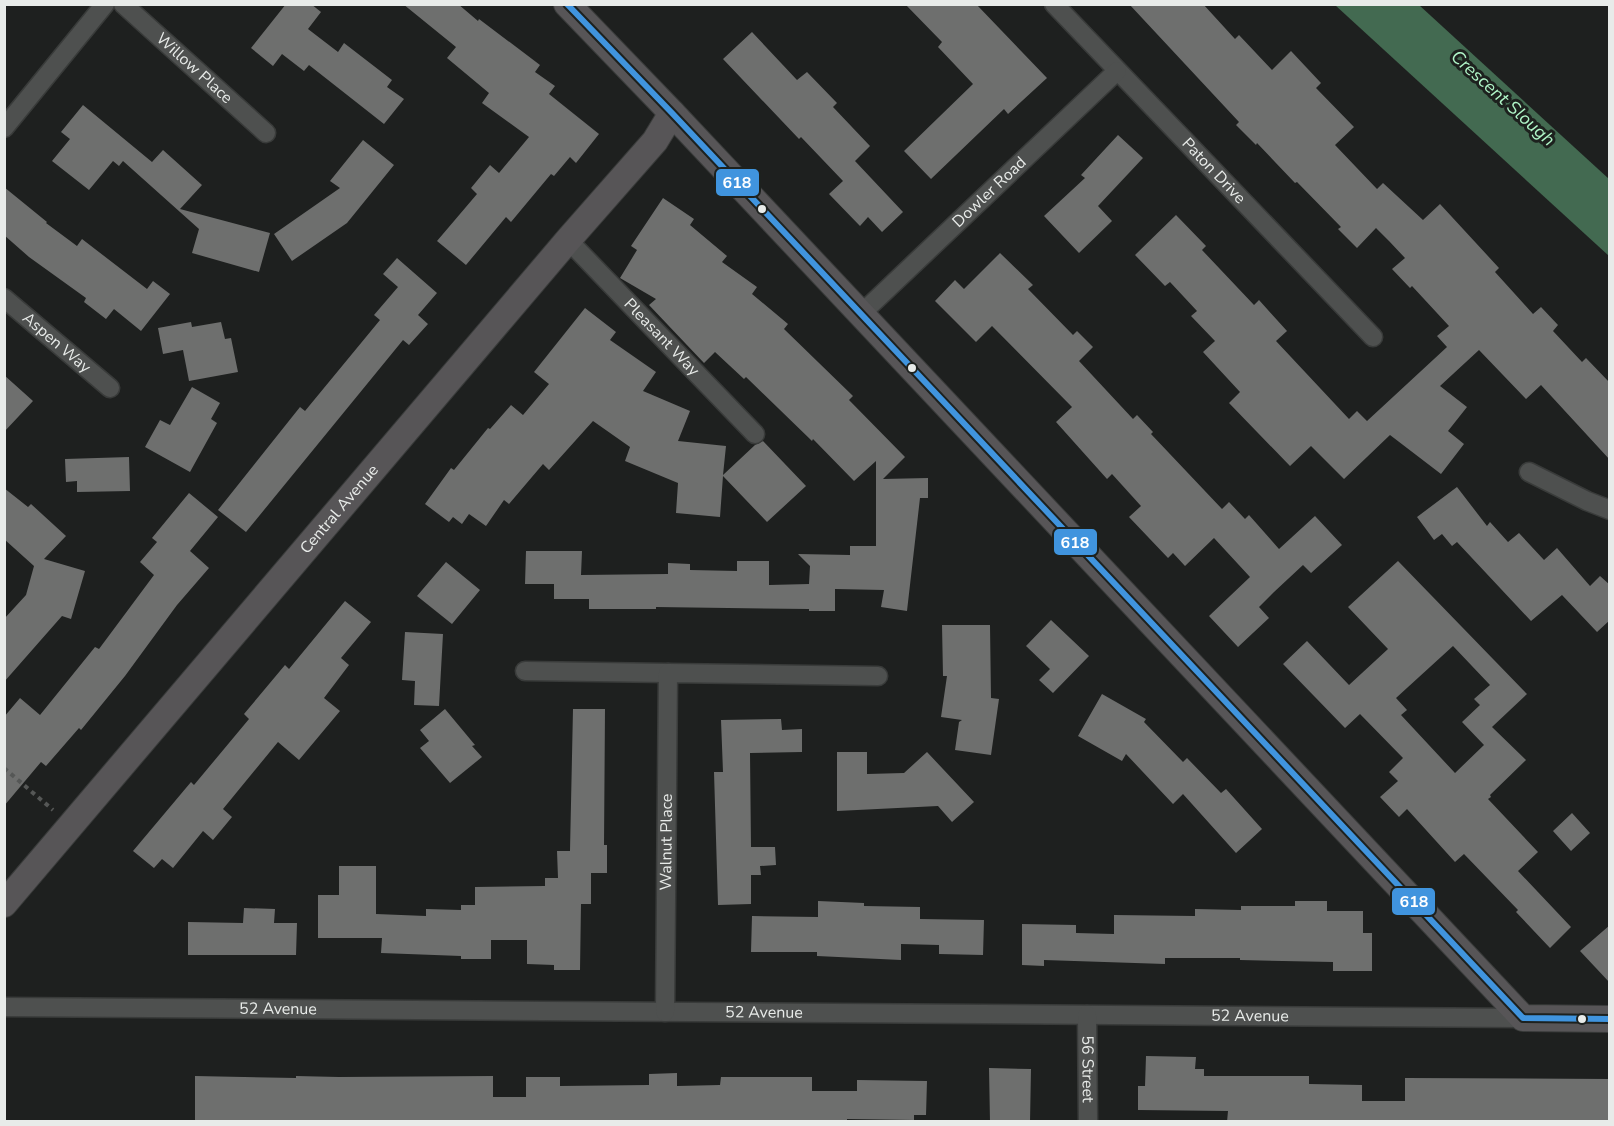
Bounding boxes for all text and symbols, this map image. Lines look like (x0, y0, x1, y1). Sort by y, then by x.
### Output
street label: Willow Place (151, 28, 237, 109)
water label: Crescent Slough (1446, 45, 1560, 151)
street label: Paton Drive (1177, 133, 1251, 209)
street label: Dowler Road (948, 152, 1031, 233)
line badge: 618 (715, 168, 760, 197)
text: 618 (723, 172, 751, 194)
unlabelled marker (756, 203, 768, 215)
street label: Pleasant Way (619, 294, 705, 381)
street label: Aspen Way (18, 307, 96, 379)
unlabelled marker (906, 362, 918, 374)
street label: Central Avenue (295, 460, 384, 559)
line badge: 618 (1053, 528, 1098, 556)
text: 618 (1061, 532, 1089, 554)
street label: Walnut Place (655, 793, 678, 891)
line badge: 618 (1391, 887, 1436, 916)
text: 618 (1400, 891, 1428, 913)
street label: 52 Avenue (239, 998, 317, 1020)
street label: 52 Avenue (725, 1001, 803, 1024)
street label: 52 Avenue (1211, 1005, 1289, 1027)
unlabelled marker (1576, 1013, 1588, 1025)
street label: 56 Street (1076, 1035, 1099, 1103)

